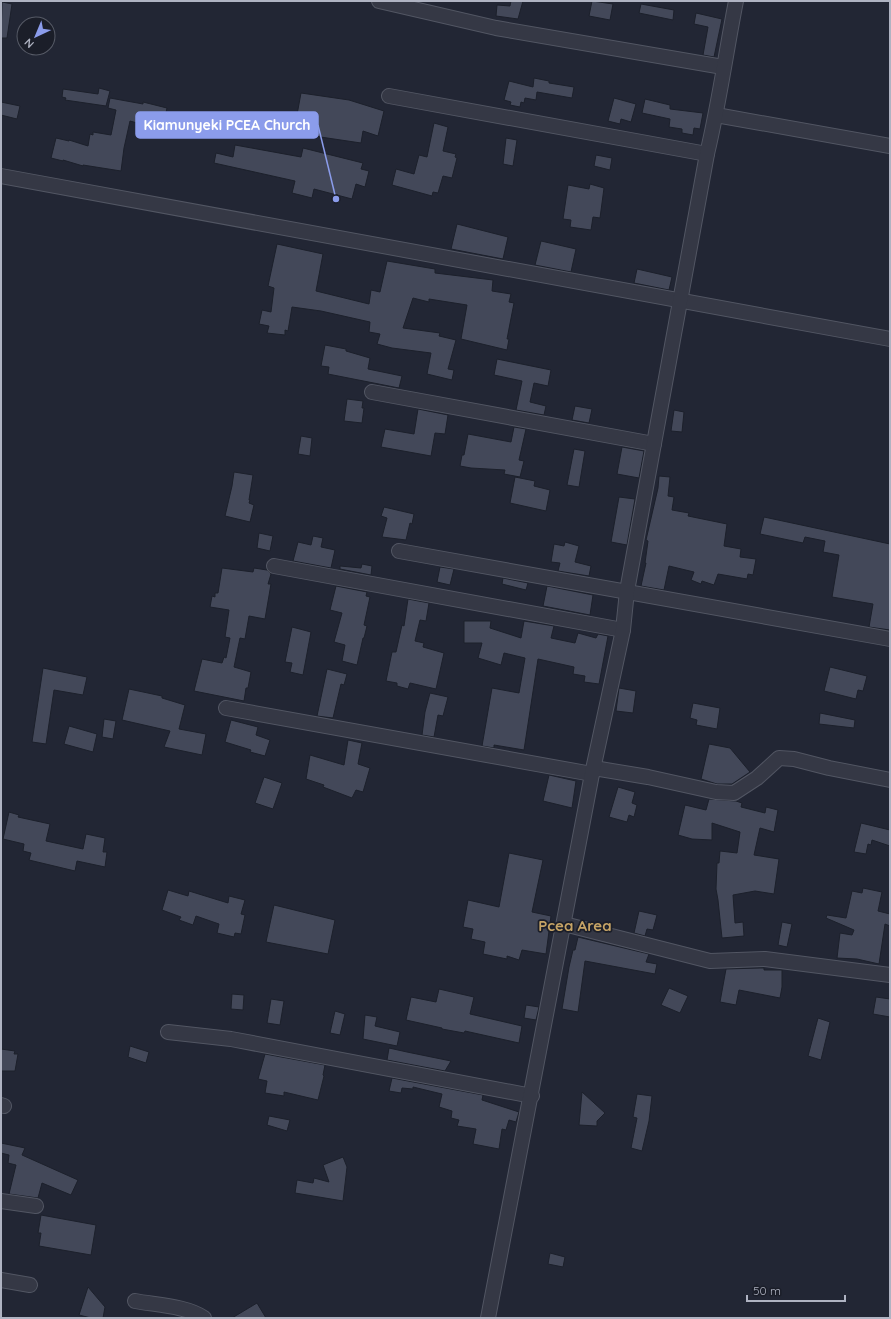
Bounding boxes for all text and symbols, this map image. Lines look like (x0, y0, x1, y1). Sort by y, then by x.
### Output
north arrow (16, 16, 56, 56)
text: N (21, 35, 37, 51)
callout: Kiamunyeki PCEA Church (136, 112, 318, 138)
text: Kiamunyeki PCEA Church (144, 116, 310, 134)
district label: Pcea Area (538, 916, 612, 935)
scale bar (747, 1277, 845, 1303)
text: 50 m (753, 1283, 781, 1298)

